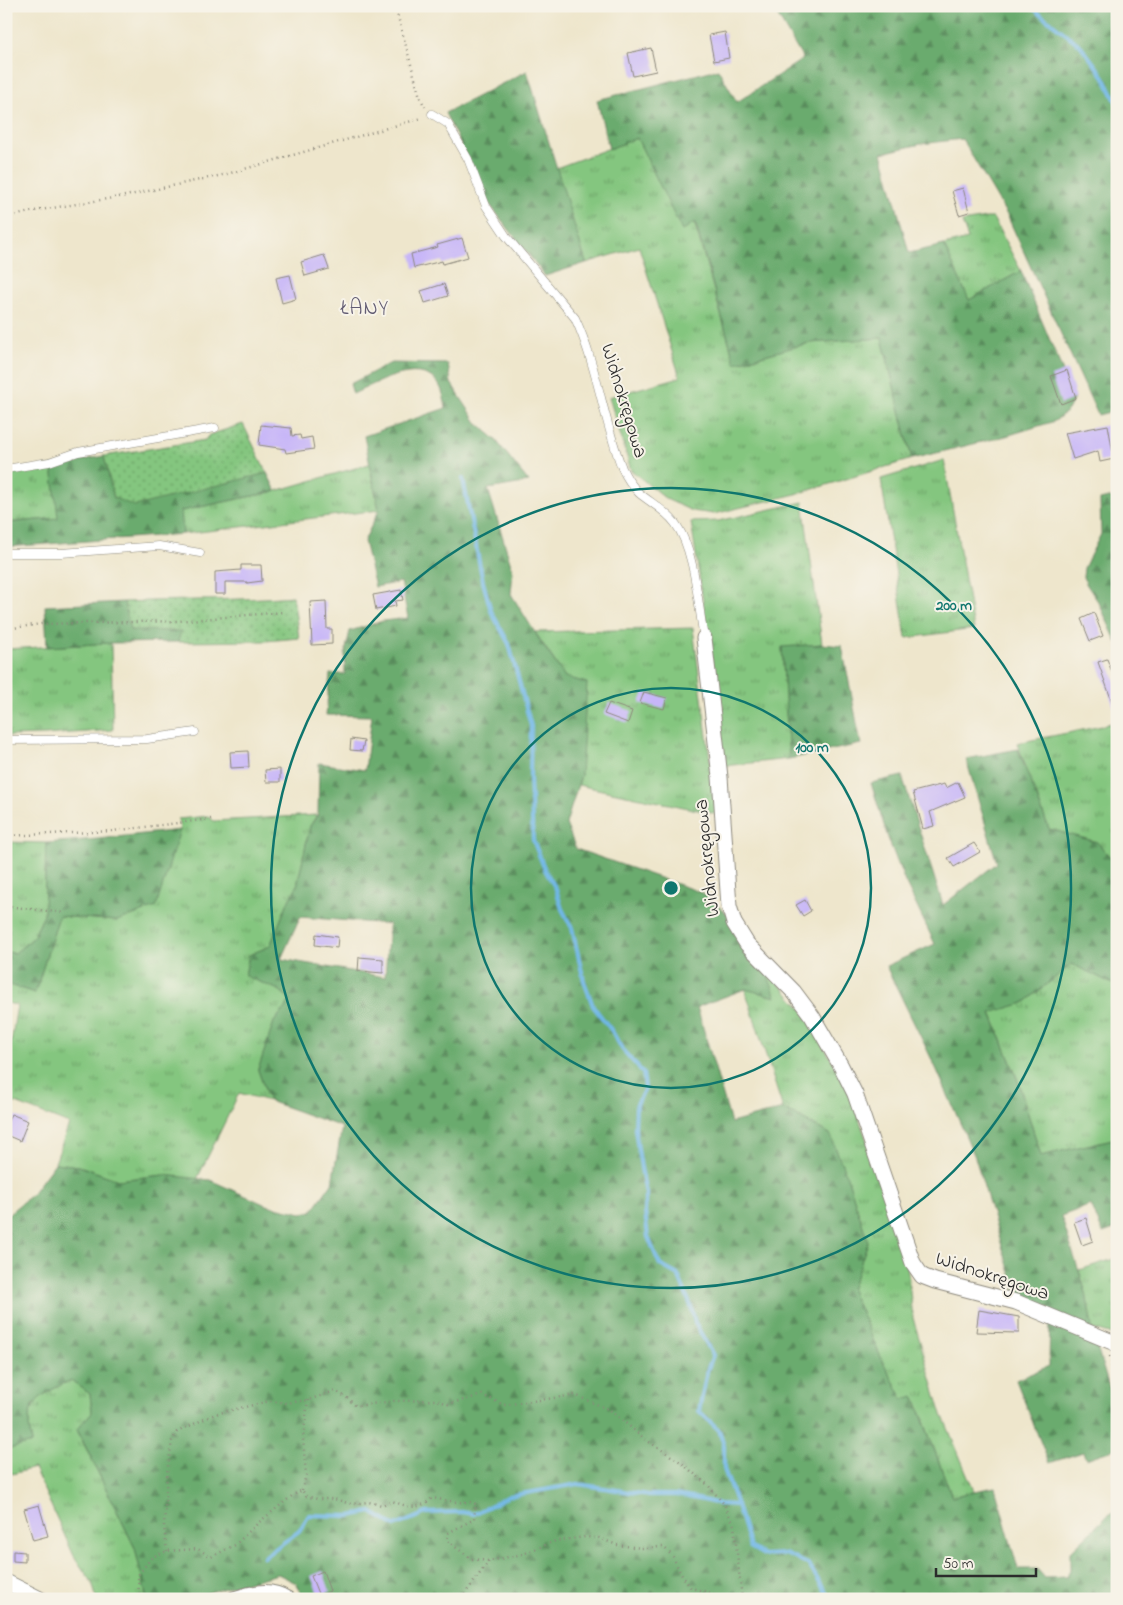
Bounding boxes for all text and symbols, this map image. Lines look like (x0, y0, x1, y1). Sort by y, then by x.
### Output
district label: ŁANY (340, 294, 389, 324)
street label: Widnokręgowa (591, 340, 654, 462)
text: 200 m (935, 595, 972, 617)
text: 100 m (795, 737, 829, 759)
street label: Widnokręgowa (687, 798, 730, 918)
centre of rings (662, 879, 680, 897)
street label: Widnokręgowa (931, 1245, 1053, 1310)
scale bar (936, 1545, 1036, 1577)
text: 50 m (943, 1553, 974, 1575)

